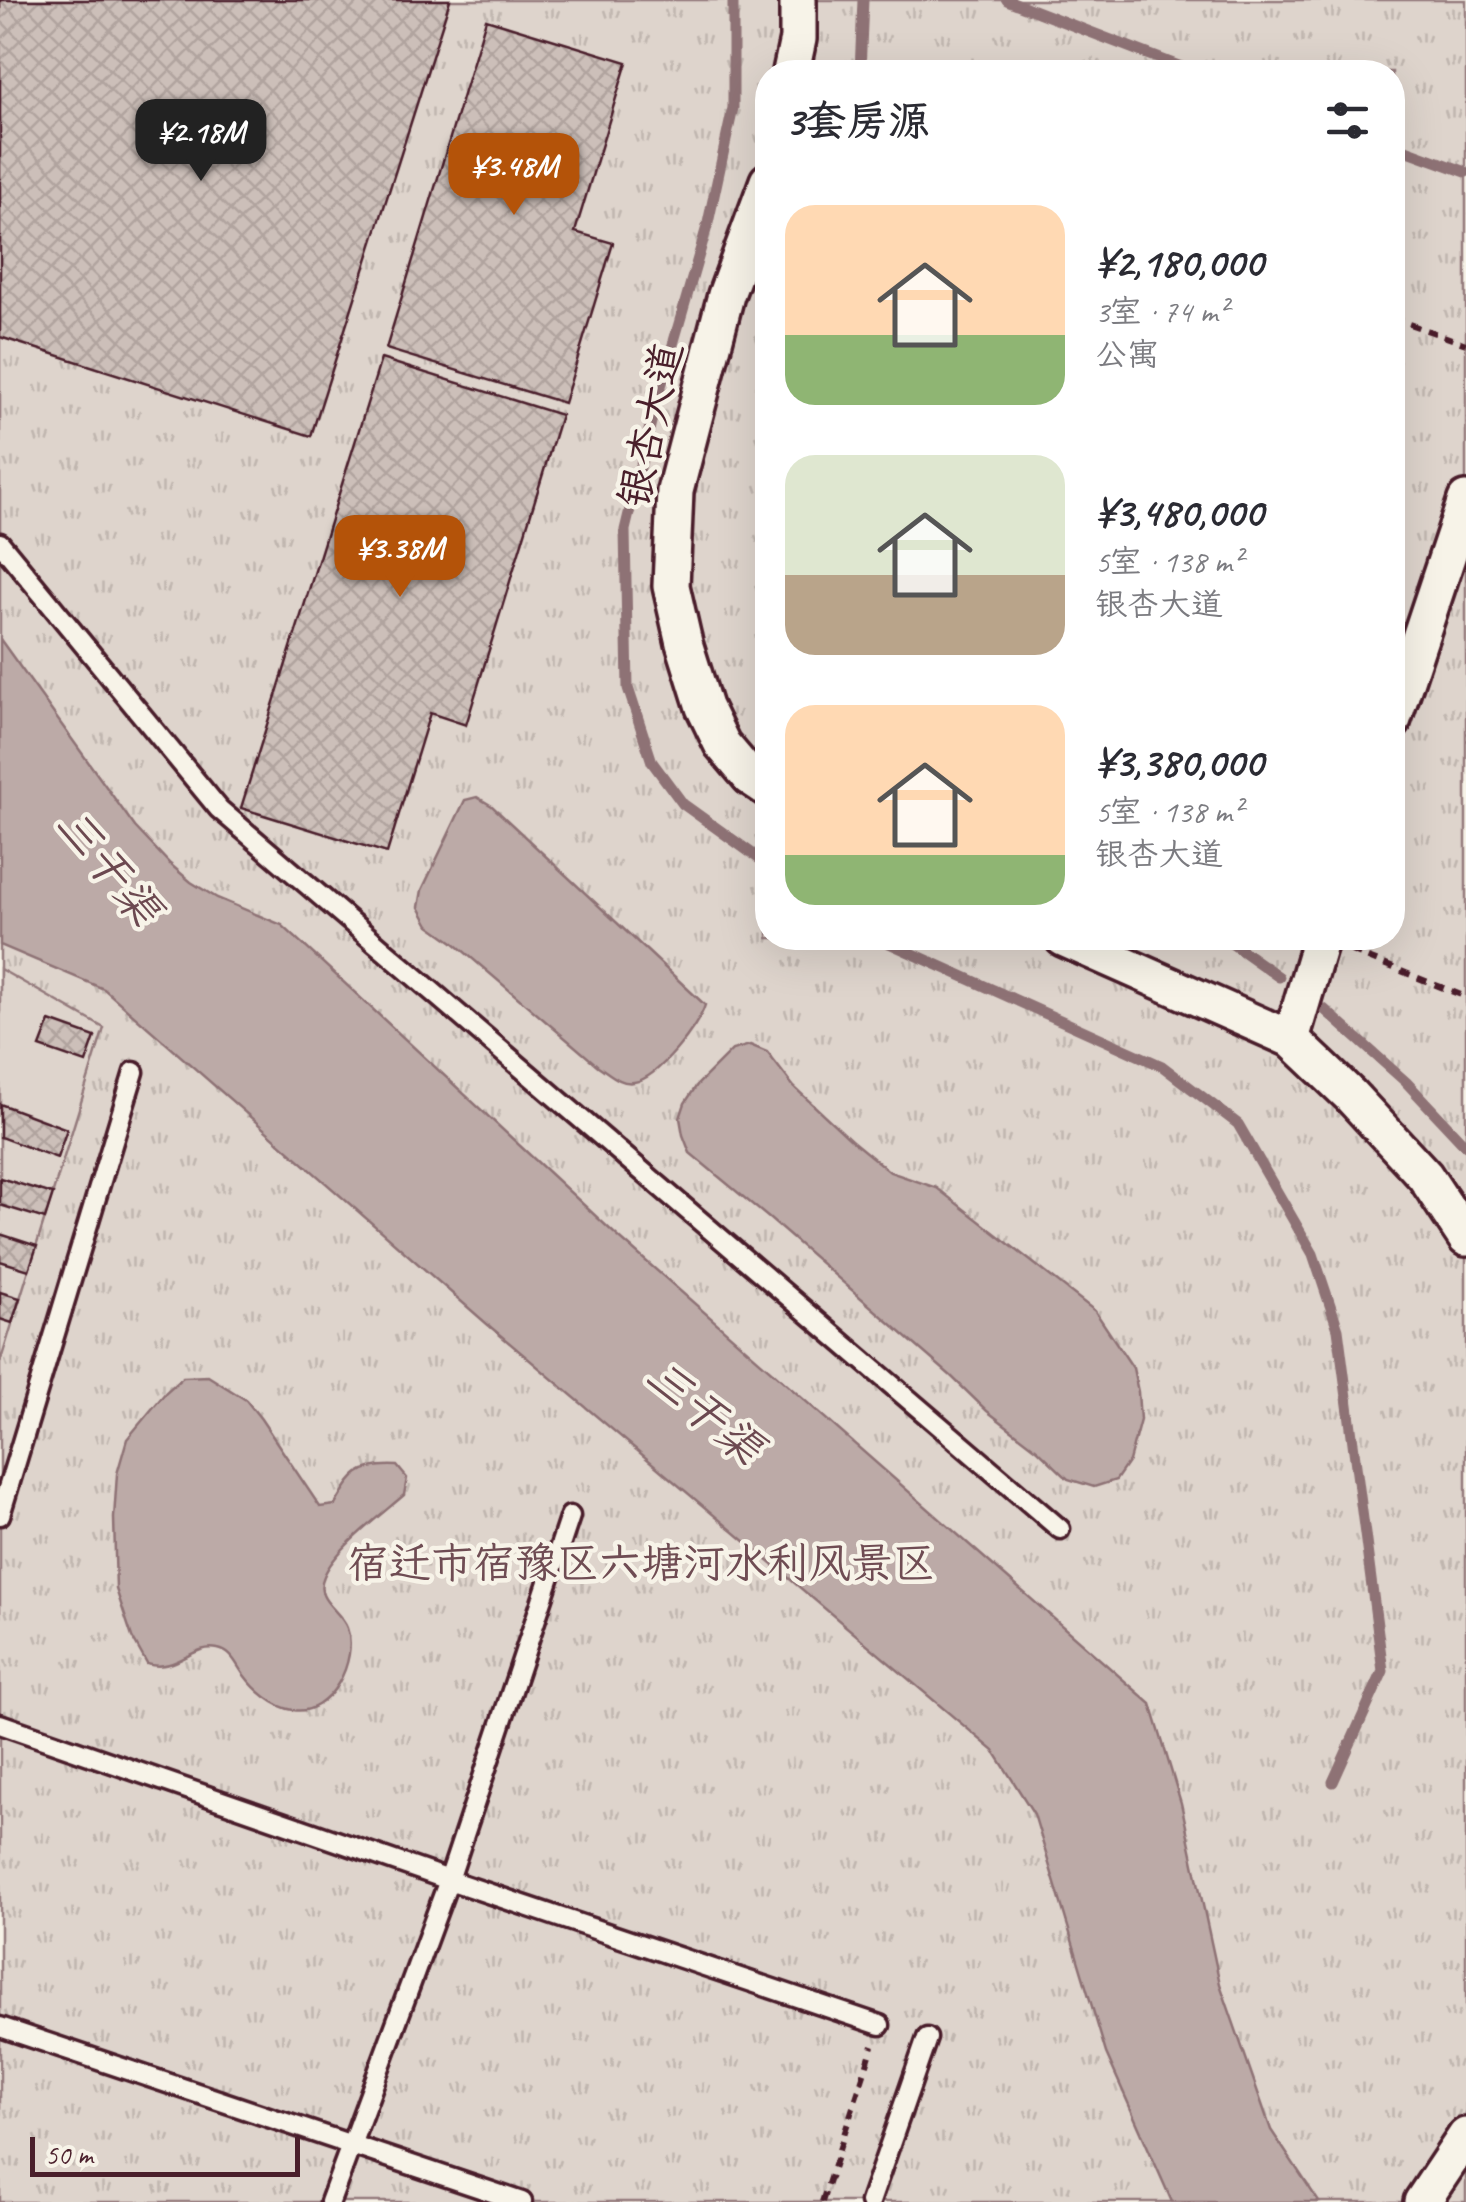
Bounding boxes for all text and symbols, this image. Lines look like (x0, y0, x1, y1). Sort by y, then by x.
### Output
icon: filters (1320, 93, 1375, 148)
text: 3套房源 (785, 95, 930, 148)
pin: ¥2.18M (120, 99, 282, 184)
text: ¥2.18M (157, 111, 245, 152)
pin: ¥3.48M (433, 133, 595, 218)
text: ¥3.48M (470, 145, 558, 186)
text: ¥2,180,000 (1095, 236, 1263, 289)
icon: home (865, 245, 985, 365)
text: 3室 · 74 m² (1095, 291, 1228, 332)
text: 公寓 (1095, 334, 1159, 375)
street label: 银杏大道 (608, 337, 694, 513)
text: ¥3,480,000 (1095, 486, 1263, 539)
icon: home (865, 495, 985, 615)
pin: ¥3.38M (319, 515, 481, 600)
text: ¥3.38M (356, 527, 444, 568)
text: 5室 · 138 m² (1095, 541, 1242, 582)
text: 银杏大道 (1095, 584, 1223, 625)
text: ¥3,380,000 (1095, 736, 1263, 789)
icon: home (865, 745, 985, 865)
text: 5室 · 138 m² (1095, 791, 1242, 832)
water label: 三干渠 (43, 797, 175, 940)
text: 银杏大道 (1095, 834, 1223, 875)
water label: 三干渠 (634, 1347, 777, 1480)
park label: 宿迁市宿豫区六塘河水利风景区 (347, 1537, 935, 1590)
scale bar (30, 2132, 300, 2176)
text: 50 m (45, 2137, 93, 2172)

